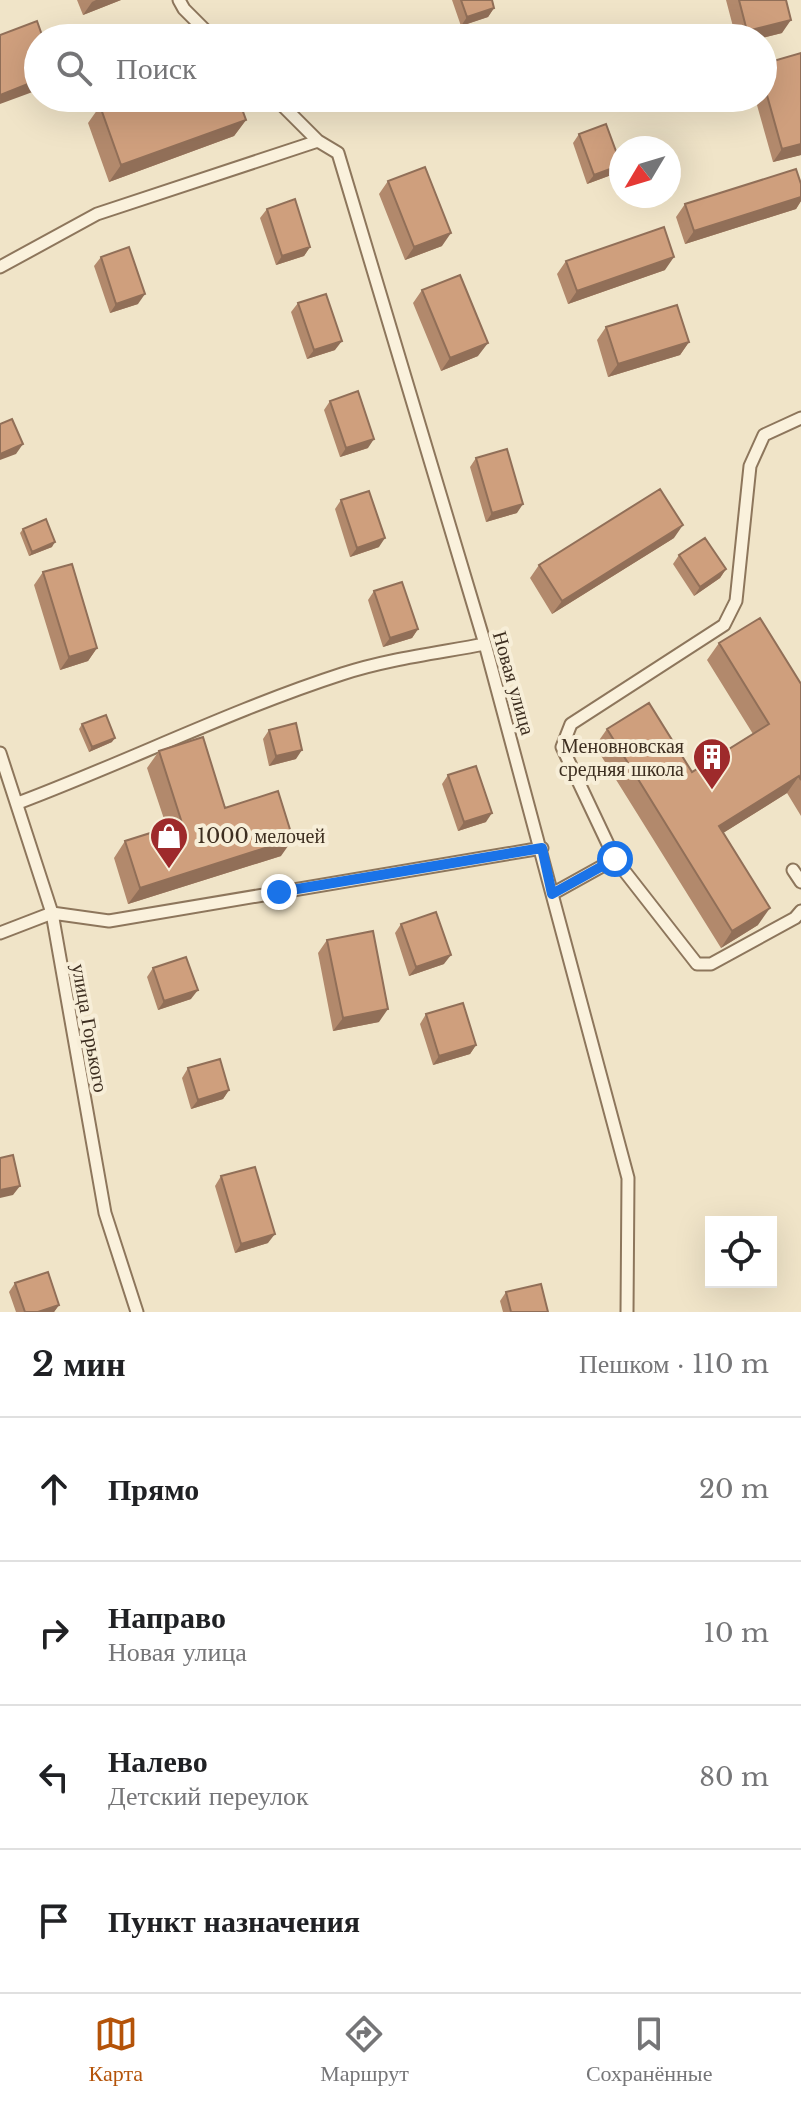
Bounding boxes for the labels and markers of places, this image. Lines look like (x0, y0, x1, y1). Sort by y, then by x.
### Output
place label: Меновновская средняя школа (559, 734, 684, 781)
building icon: Меновновская средняя школа (691, 736, 733, 791)
shop icon: 1000 мелочей (148, 815, 190, 870)
place label: 1000 мелочей (197, 824, 325, 848)

